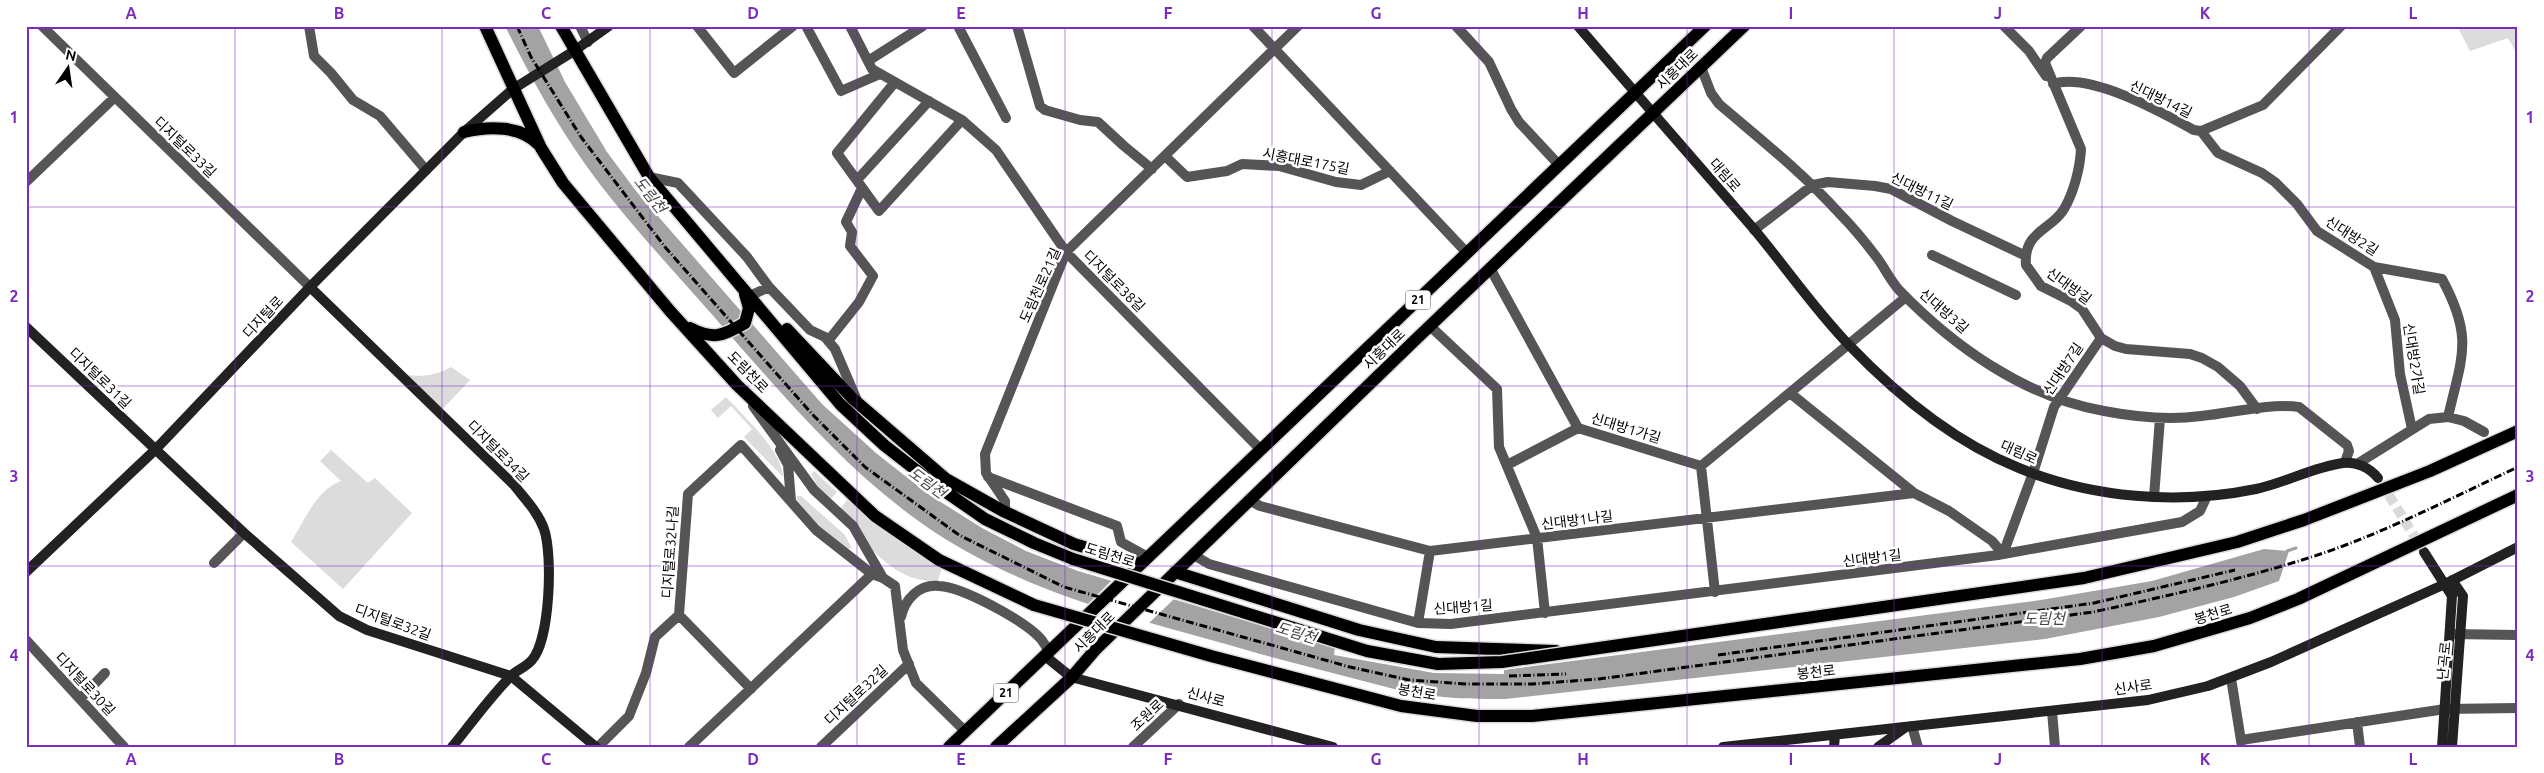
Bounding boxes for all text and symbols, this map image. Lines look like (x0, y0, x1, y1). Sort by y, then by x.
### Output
text: A (125, 4, 137, 22)
text: B (334, 4, 344, 22)
text: C (541, 4, 551, 22)
text: D (747, 4, 759, 22)
text: E (956, 4, 966, 22)
text: F (1164, 4, 1173, 22)
text: G (1370, 4, 1382, 22)
text: H (1577, 4, 1589, 22)
text: I (1789, 4, 1793, 22)
text: J (1994, 4, 2002, 22)
text: K (2200, 4, 2211, 22)
text: L (2409, 4, 2418, 22)
north arrow (42, 42, 92, 92)
street label: 시흥대로 (1653, 45, 1701, 93)
text: N (64, 46, 78, 64)
street label: 신대방14길 (2127, 77, 2195, 121)
text: 1 (9, 108, 19, 126)
text: 1 (2525, 108, 2535, 126)
street label: 디지털로33길 (151, 113, 219, 181)
street label: 시흥대로175길 (1261, 145, 1351, 177)
street label: 대림로 (1706, 155, 1744, 195)
street label: 신대방11길 (1888, 169, 1956, 213)
water label: 도림천 (631, 173, 671, 218)
street label: 신대방2길 (2323, 213, 2381, 259)
street label: 도림천로21길 (1016, 245, 1064, 325)
street label: 디지털로38길 (1080, 247, 1148, 315)
street label: 신대방길 (2043, 264, 2095, 308)
street label: 신대방3길 (1916, 285, 1972, 337)
text: 2 (9, 287, 19, 305)
text: 2 (2525, 287, 2535, 305)
road number: 21 (1406, 290, 1430, 310)
street label: 디지털로 (240, 293, 286, 341)
street label: 신대방2가길 (2400, 322, 2428, 396)
street label: 시흥대로 (1360, 325, 1408, 373)
street label: 신대방7길 (2040, 340, 2086, 398)
street label: 디지털로31길 (66, 344, 134, 412)
street label: 도림천로 (724, 348, 772, 396)
street label: 신대방1가길 (1589, 410, 1663, 446)
street label: 디지털로34길 (464, 417, 532, 485)
street label: 대림로 (1998, 437, 2040, 467)
water label: 도림천 (906, 464, 951, 503)
text: 3 (9, 467, 19, 485)
text: 3 (2525, 467, 2535, 485)
street label: 디지털로32나길 (659, 505, 681, 599)
street label: 신대방1나길 (1540, 508, 1614, 532)
street label: 도림천로 (1083, 540, 1137, 570)
street label: 신대방1길 (1842, 546, 1902, 570)
street label: 신대방1길 (1433, 597, 1493, 617)
street label: 디지털로32길 (353, 601, 433, 643)
street label: 봉천로 (2192, 601, 2234, 627)
street label: 시흥대로 (1070, 608, 1118, 656)
water label: 도림천 (2023, 610, 2067, 627)
water label: 도림천 (1274, 618, 1321, 647)
street label: 난곡로 (2434, 641, 2454, 681)
text: 4 (9, 646, 19, 664)
text: 4 (2525, 646, 2535, 664)
street label: 디지털로30길 (52, 649, 118, 719)
street label: 디지털로32길 (821, 662, 891, 728)
street label: 봉천로 (1796, 662, 1836, 682)
street label: 신사로 (2113, 676, 2153, 698)
street label: 봉천로 (1397, 681, 1438, 703)
road number: 21 (994, 684, 1018, 702)
street label: 신사로 (1185, 684, 1227, 710)
street label: 조원로 (1127, 696, 1167, 734)
text: A (125, 750, 137, 768)
text: B (334, 750, 344, 768)
text: C (541, 750, 551, 768)
text: D (747, 750, 759, 768)
text: E (956, 750, 966, 768)
text: F (1164, 750, 1173, 768)
text: G (1370, 750, 1382, 768)
text: H (1577, 750, 1589, 768)
text: I (1789, 750, 1793, 768)
text: J (1994, 750, 2002, 768)
text: K (2200, 750, 2211, 768)
text: L (2409, 750, 2418, 768)

